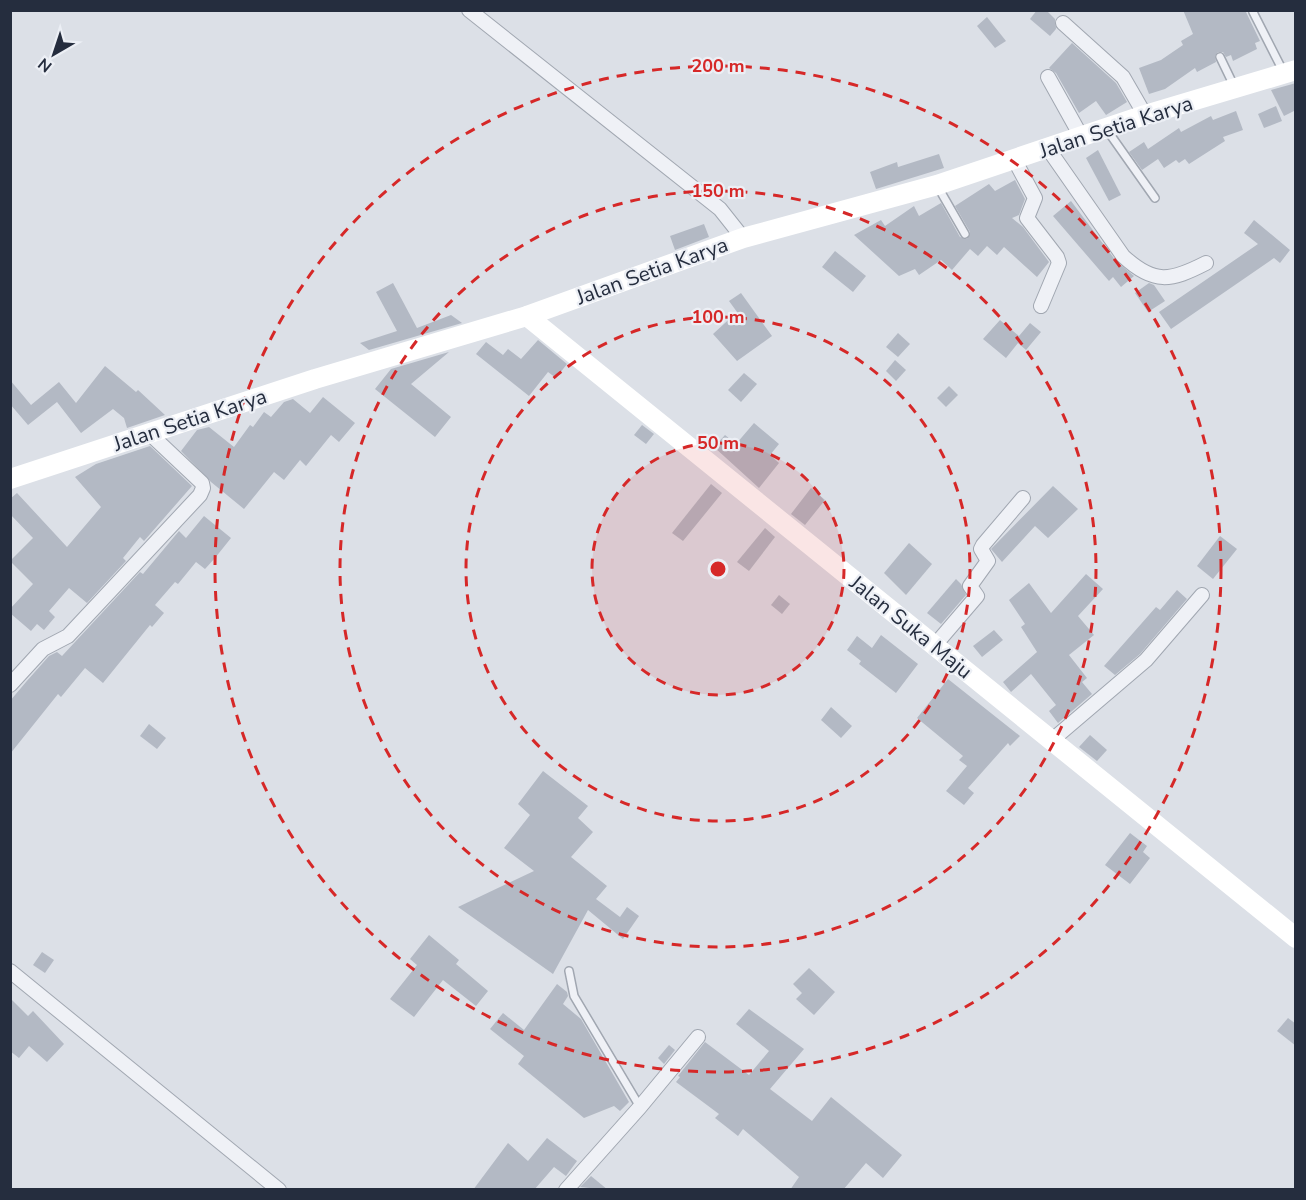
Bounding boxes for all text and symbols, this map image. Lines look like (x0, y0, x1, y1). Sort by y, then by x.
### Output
north arrow (24, 24, 84, 84)
text: N (34, 53, 57, 77)
text: 200 m (691, 54, 745, 78)
street label: Jalan Setia Karya (1035, 89, 1196, 165)
text: 150 m (691, 179, 745, 203)
street label: Jalan Setia Karya (571, 231, 732, 312)
text: 100 m (691, 305, 745, 329)
street label: Jalan Setia Karya (109, 382, 270, 458)
text: 50 m (697, 431, 739, 455)
centre of rings (708, 559, 728, 579)
street label: Jalan Suka Maju (843, 568, 978, 685)

